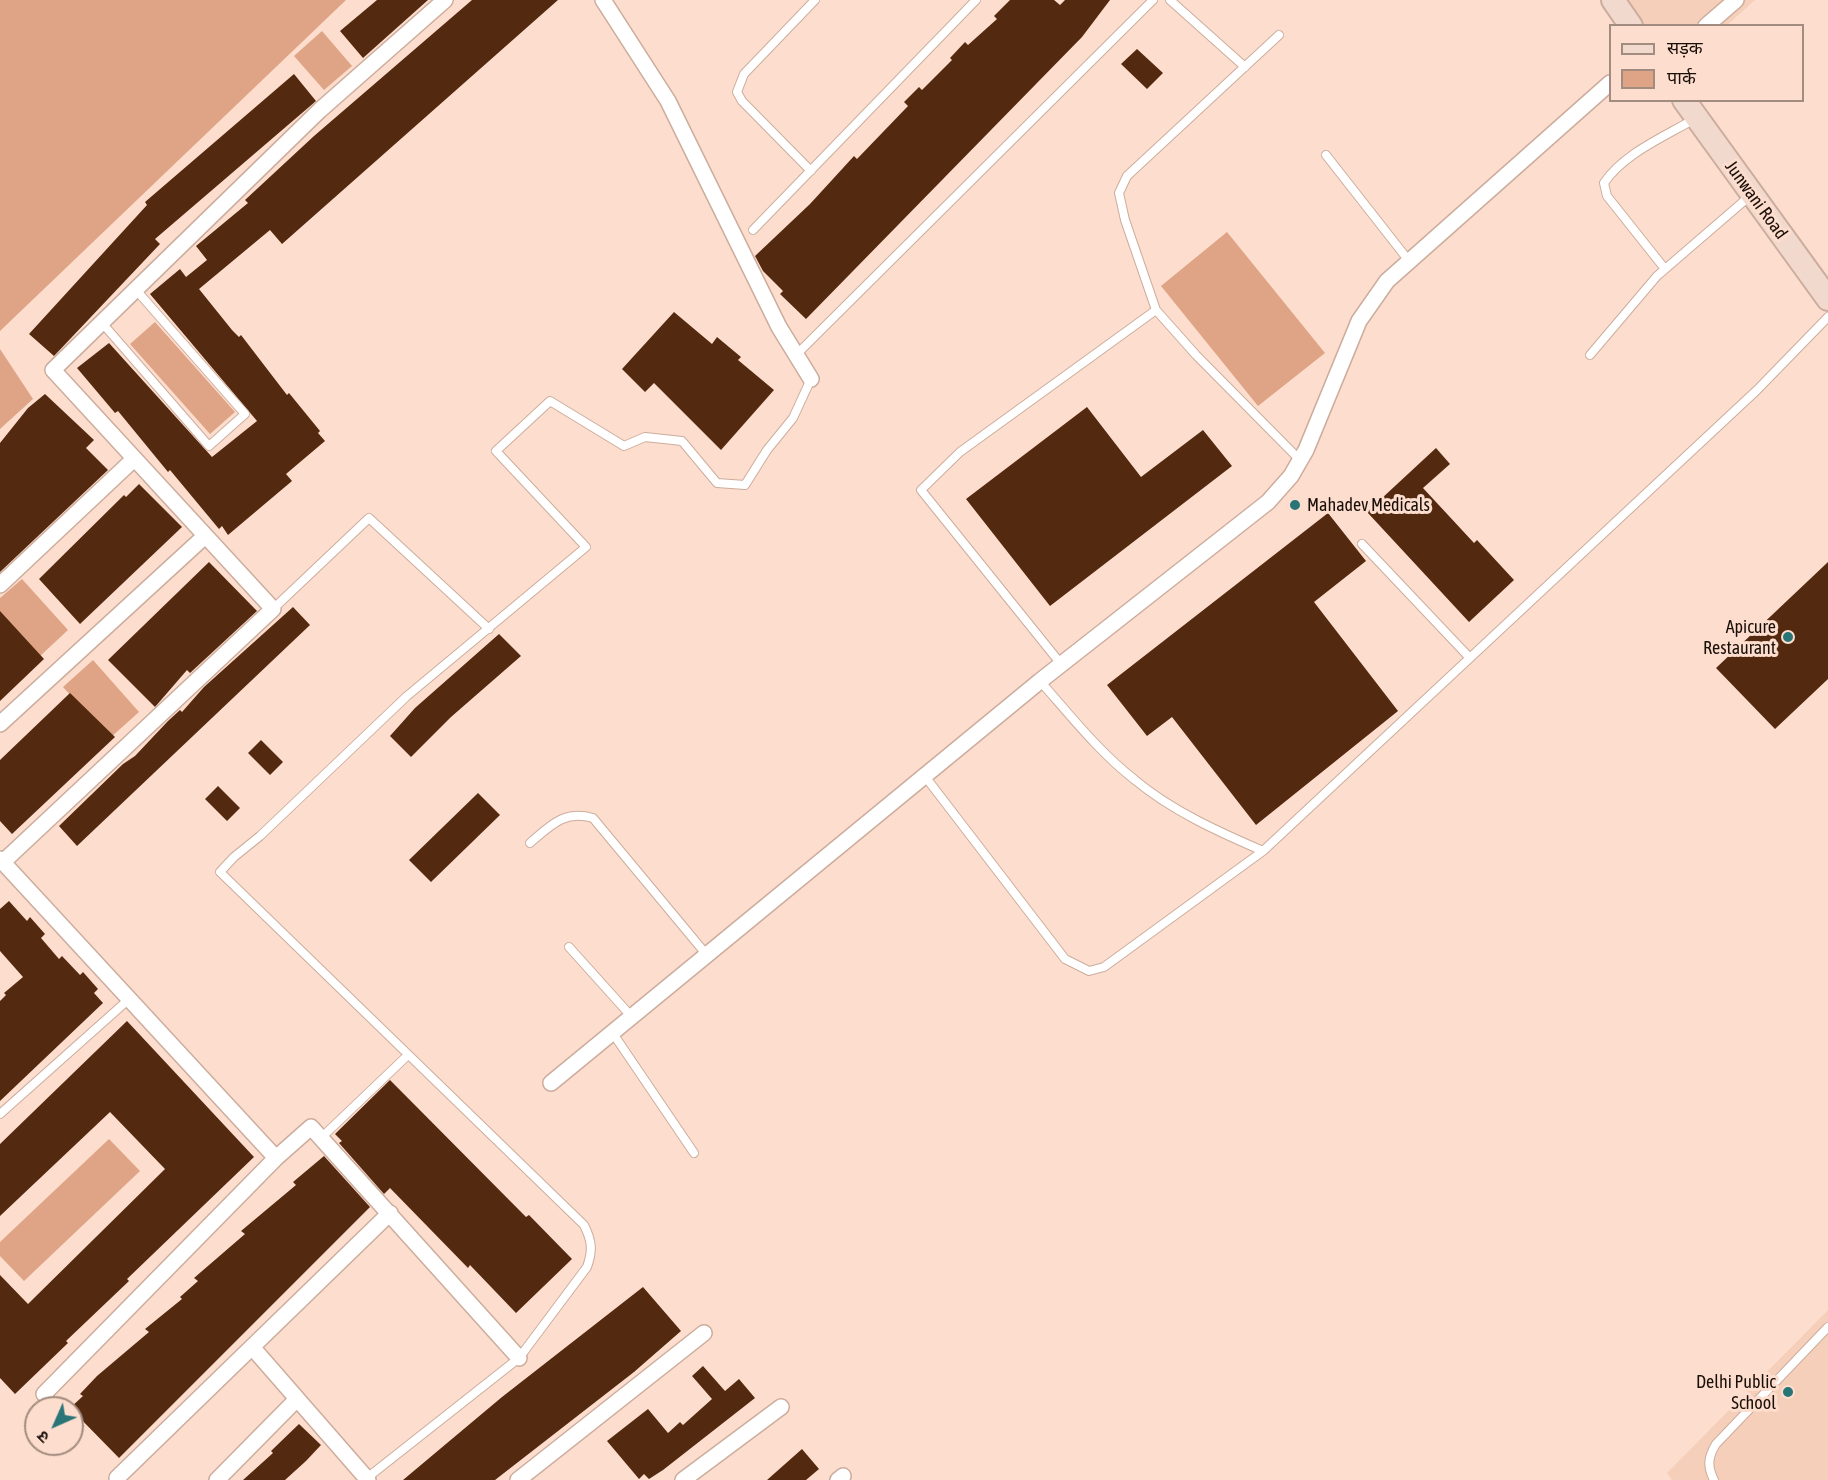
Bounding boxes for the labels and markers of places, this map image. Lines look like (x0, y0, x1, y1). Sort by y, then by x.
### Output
place label: Mahadev Medicals (1307, 494, 1430, 516)
marker: Mahadev Medicals (1288, 498, 1302, 512)
place label: Apicure Restaurant (1703, 616, 1776, 658)
marker: Apicure Restaurant (1781, 630, 1795, 644)
place label: Delhi Public School (1696, 1371, 1776, 1414)
marker: Delhi Public School (1781, 1385, 1795, 1399)

